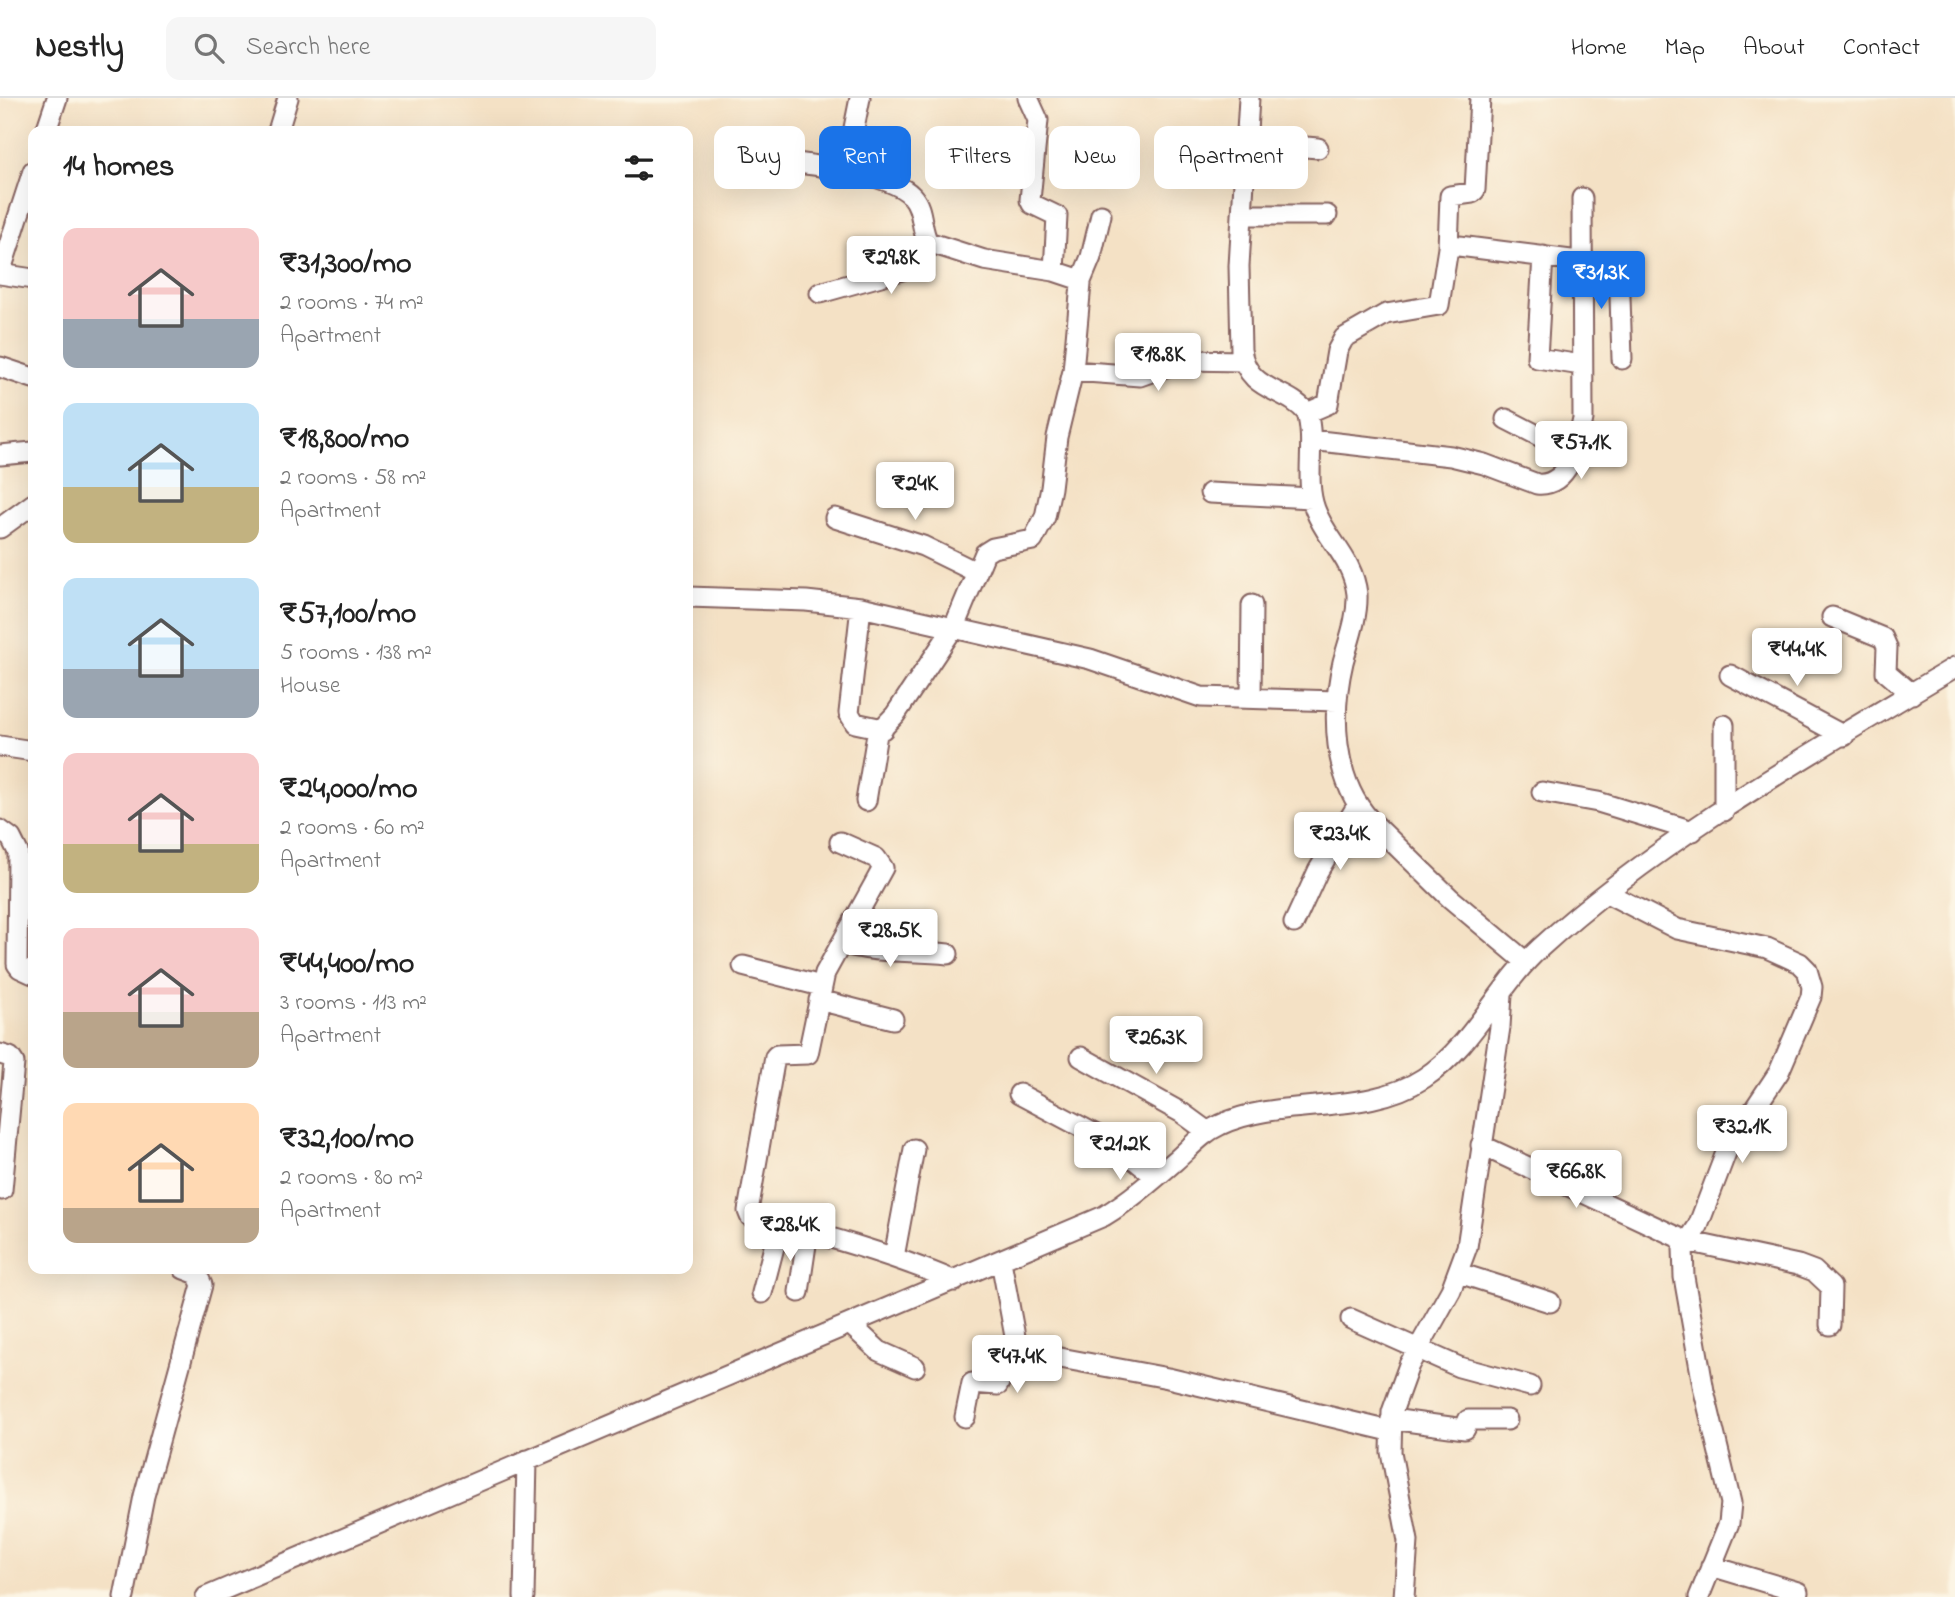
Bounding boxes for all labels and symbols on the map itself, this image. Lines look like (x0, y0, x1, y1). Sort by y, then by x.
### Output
pin: ₹29.8K (834, 236, 948, 296)
pin: ₹31.3K (1544, 252, 1658, 311)
pin: ₹18.8K (1101, 334, 1215, 393)
pin: ₹57.1K (1524, 422, 1638, 481)
pin: ₹24K (874, 462, 956, 522)
pin: ₹44.4K (1740, 628, 1854, 688)
pin: ₹23.4K (1283, 812, 1397, 872)
pin: ₹28.5K (833, 910, 947, 969)
pin: ₹26.3K (1099, 1016, 1213, 1076)
pin: ₹32.1K (1685, 1105, 1799, 1165)
pin: ₹21.2K (1063, 1122, 1177, 1182)
pin: ₹66.8K (1519, 1150, 1633, 1210)
pin: ₹28.4K (733, 1204, 847, 1263)
pin: ₹47.4K (960, 1336, 1074, 1395)

